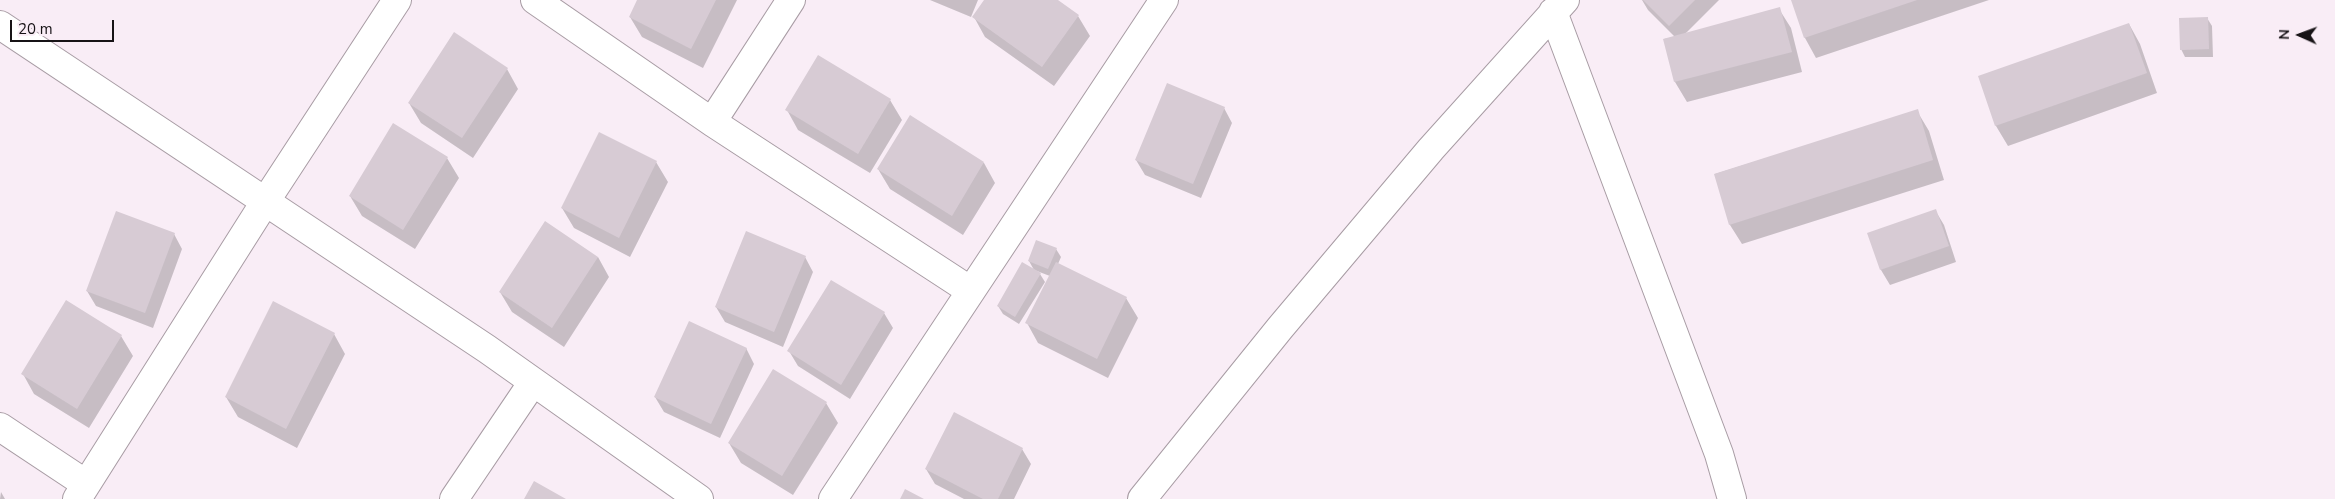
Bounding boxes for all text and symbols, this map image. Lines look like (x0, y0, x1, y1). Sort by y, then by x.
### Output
scale bar (12, 10, 116, 42)
north arrow (2275, 10, 2325, 60)
text: 20 m (18, 19, 53, 39)
text: N (2275, 29, 2294, 40)

